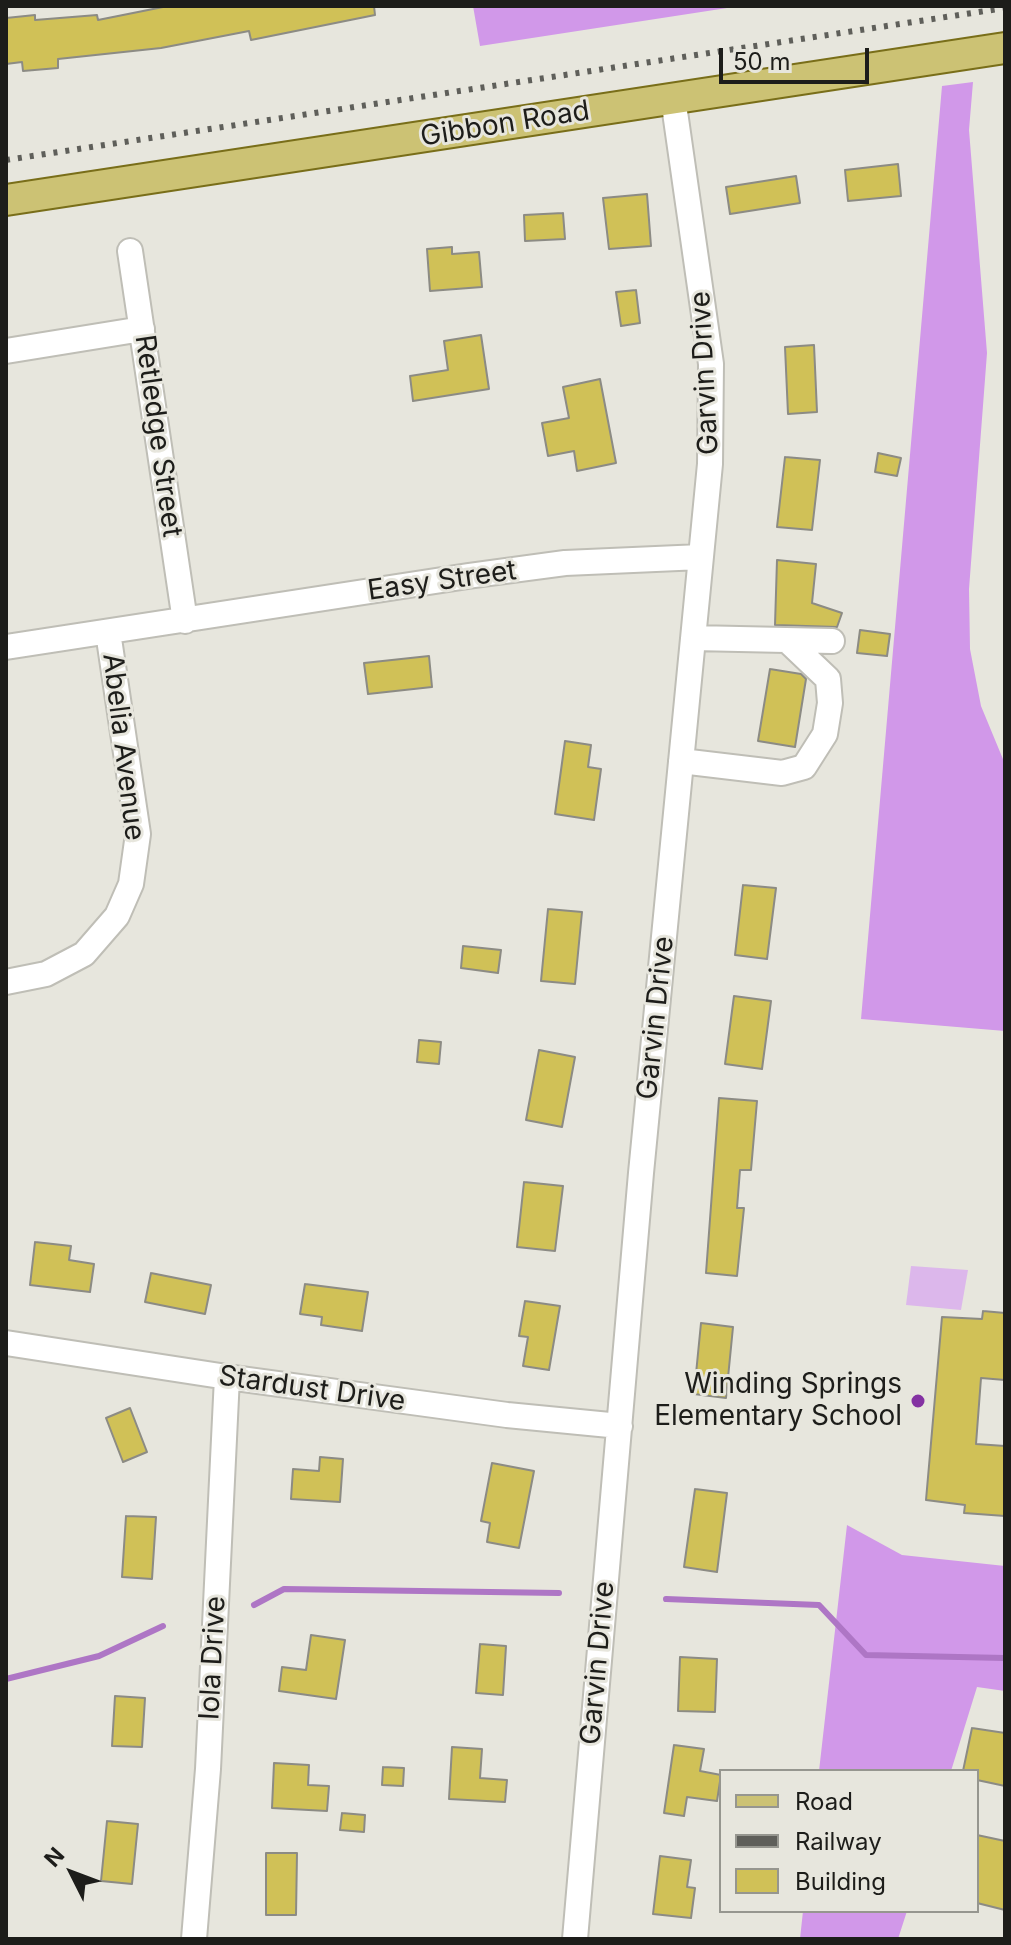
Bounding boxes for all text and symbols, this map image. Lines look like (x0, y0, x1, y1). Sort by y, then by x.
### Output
scale bar (723, 32, 873, 82)
text: 50 m (733, 47, 791, 76)
street label: Gibbon Road (418, 94, 592, 154)
street label: Garvin Drive (684, 290, 726, 456)
street label: Retledge Street (127, 333, 189, 539)
street label: Easy Street (365, 554, 519, 608)
street label: Abelia Avenue (95, 652, 151, 842)
street label: Garvin Drive (631, 935, 681, 1101)
street label: Stardust Drive (217, 1359, 407, 1419)
place label: Winding Springs Elementary School (654, 1368, 902, 1434)
marker: Winding Springs Elementary School (909, 1392, 927, 1410)
street label: Garvin Drive (574, 1580, 622, 1746)
street label: Iola Drive (193, 1595, 233, 1721)
legend (719, 1769, 979, 1913)
text: Road (795, 1787, 853, 1816)
text: Railway (795, 1827, 882, 1856)
north arrow (32, 1833, 112, 1913)
text: N (39, 1842, 69, 1872)
text: Building (795, 1867, 886, 1896)

